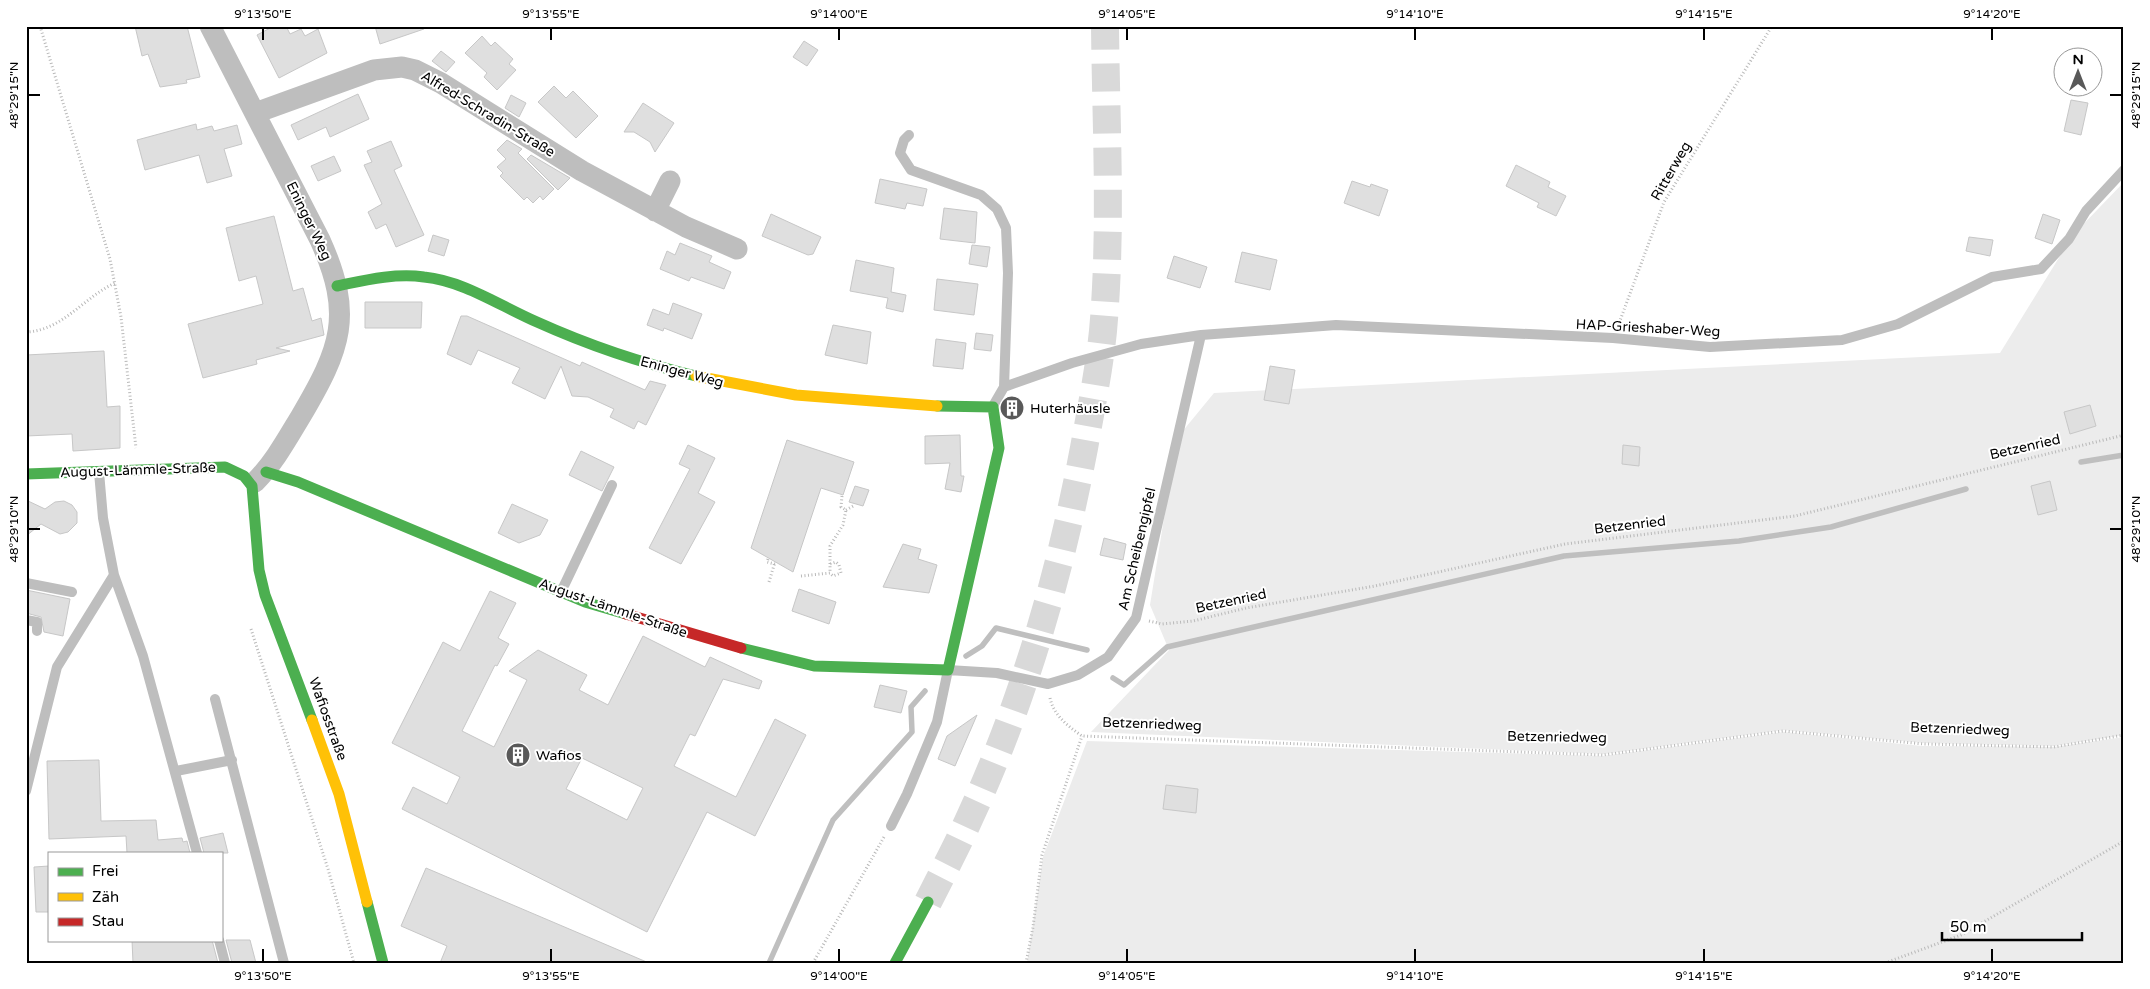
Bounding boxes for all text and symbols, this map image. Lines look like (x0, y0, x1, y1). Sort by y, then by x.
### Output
text: 9°13'50"E (234, 7, 292, 21)
text: 9°13'55"E (522, 7, 580, 21)
text: 9°14'00"E (810, 7, 868, 21)
text: 9°14'05"E (1098, 7, 1156, 21)
text: 9°14'10"E (1386, 7, 1444, 21)
text: 9°14'15"E (1675, 7, 1733, 21)
text: 9°14'20"E (1963, 7, 2021, 21)
north arrow (2052, 48, 2102, 98)
text: N (2072, 51, 2084, 68)
text: 48°29'15"N (7, 62, 21, 129)
text: 48°29'15"N (2129, 62, 2143, 129)
street label: Alfred-Schradin-Straße (418, 67, 558, 161)
street label: Ritterweg (1647, 139, 1695, 203)
street label: Eninger Weg (283, 179, 335, 263)
street label: HAP-Grieshaber-Weg (1575, 316, 1721, 340)
street label: Eninger Weg (639, 353, 725, 391)
building icon: Huterhäusle (999, 395, 1025, 421)
place label: Huterhäusle (1030, 400, 1111, 417)
street label: Betzenried (1988, 431, 2062, 463)
street label: August-Lämmle-Straße (60, 459, 216, 481)
street label: Am Scheibengipfel (1115, 486, 1159, 612)
text: 48°29'10"N (7, 496, 21, 563)
text: 48°29'10"N (2129, 496, 2143, 563)
street label: Betzenried (1593, 512, 1667, 538)
street label: August-Lämmle-Straße (537, 575, 689, 641)
street label: Betzenried (1194, 585, 1268, 617)
street label: Wafiosstraße (305, 675, 351, 763)
street label: Betzenriedweg (1102, 714, 1202, 734)
street label: Betzenriedweg (1910, 719, 2010, 739)
street label: Betzenriedweg (1507, 728, 1607, 746)
building icon: Wafios (505, 742, 531, 768)
place label: Wafios (536, 747, 582, 764)
legend (48, 852, 222, 942)
text: Frei (92, 862, 118, 880)
text: Zäh (92, 888, 119, 906)
scale bar (1942, 909, 2082, 941)
text: Stau (92, 912, 124, 930)
text: 50 m (1950, 918, 1987, 936)
text: 9°13'50"E (234, 969, 292, 983)
text: 9°13'55"E (522, 969, 580, 983)
text: 9°14'00"E (810, 969, 868, 983)
text: 9°14'05"E (1098, 969, 1156, 983)
text: 9°14'10"E (1386, 969, 1444, 983)
text: 9°14'15"E (1675, 969, 1733, 983)
text: 9°14'20"E (1963, 969, 2021, 983)

